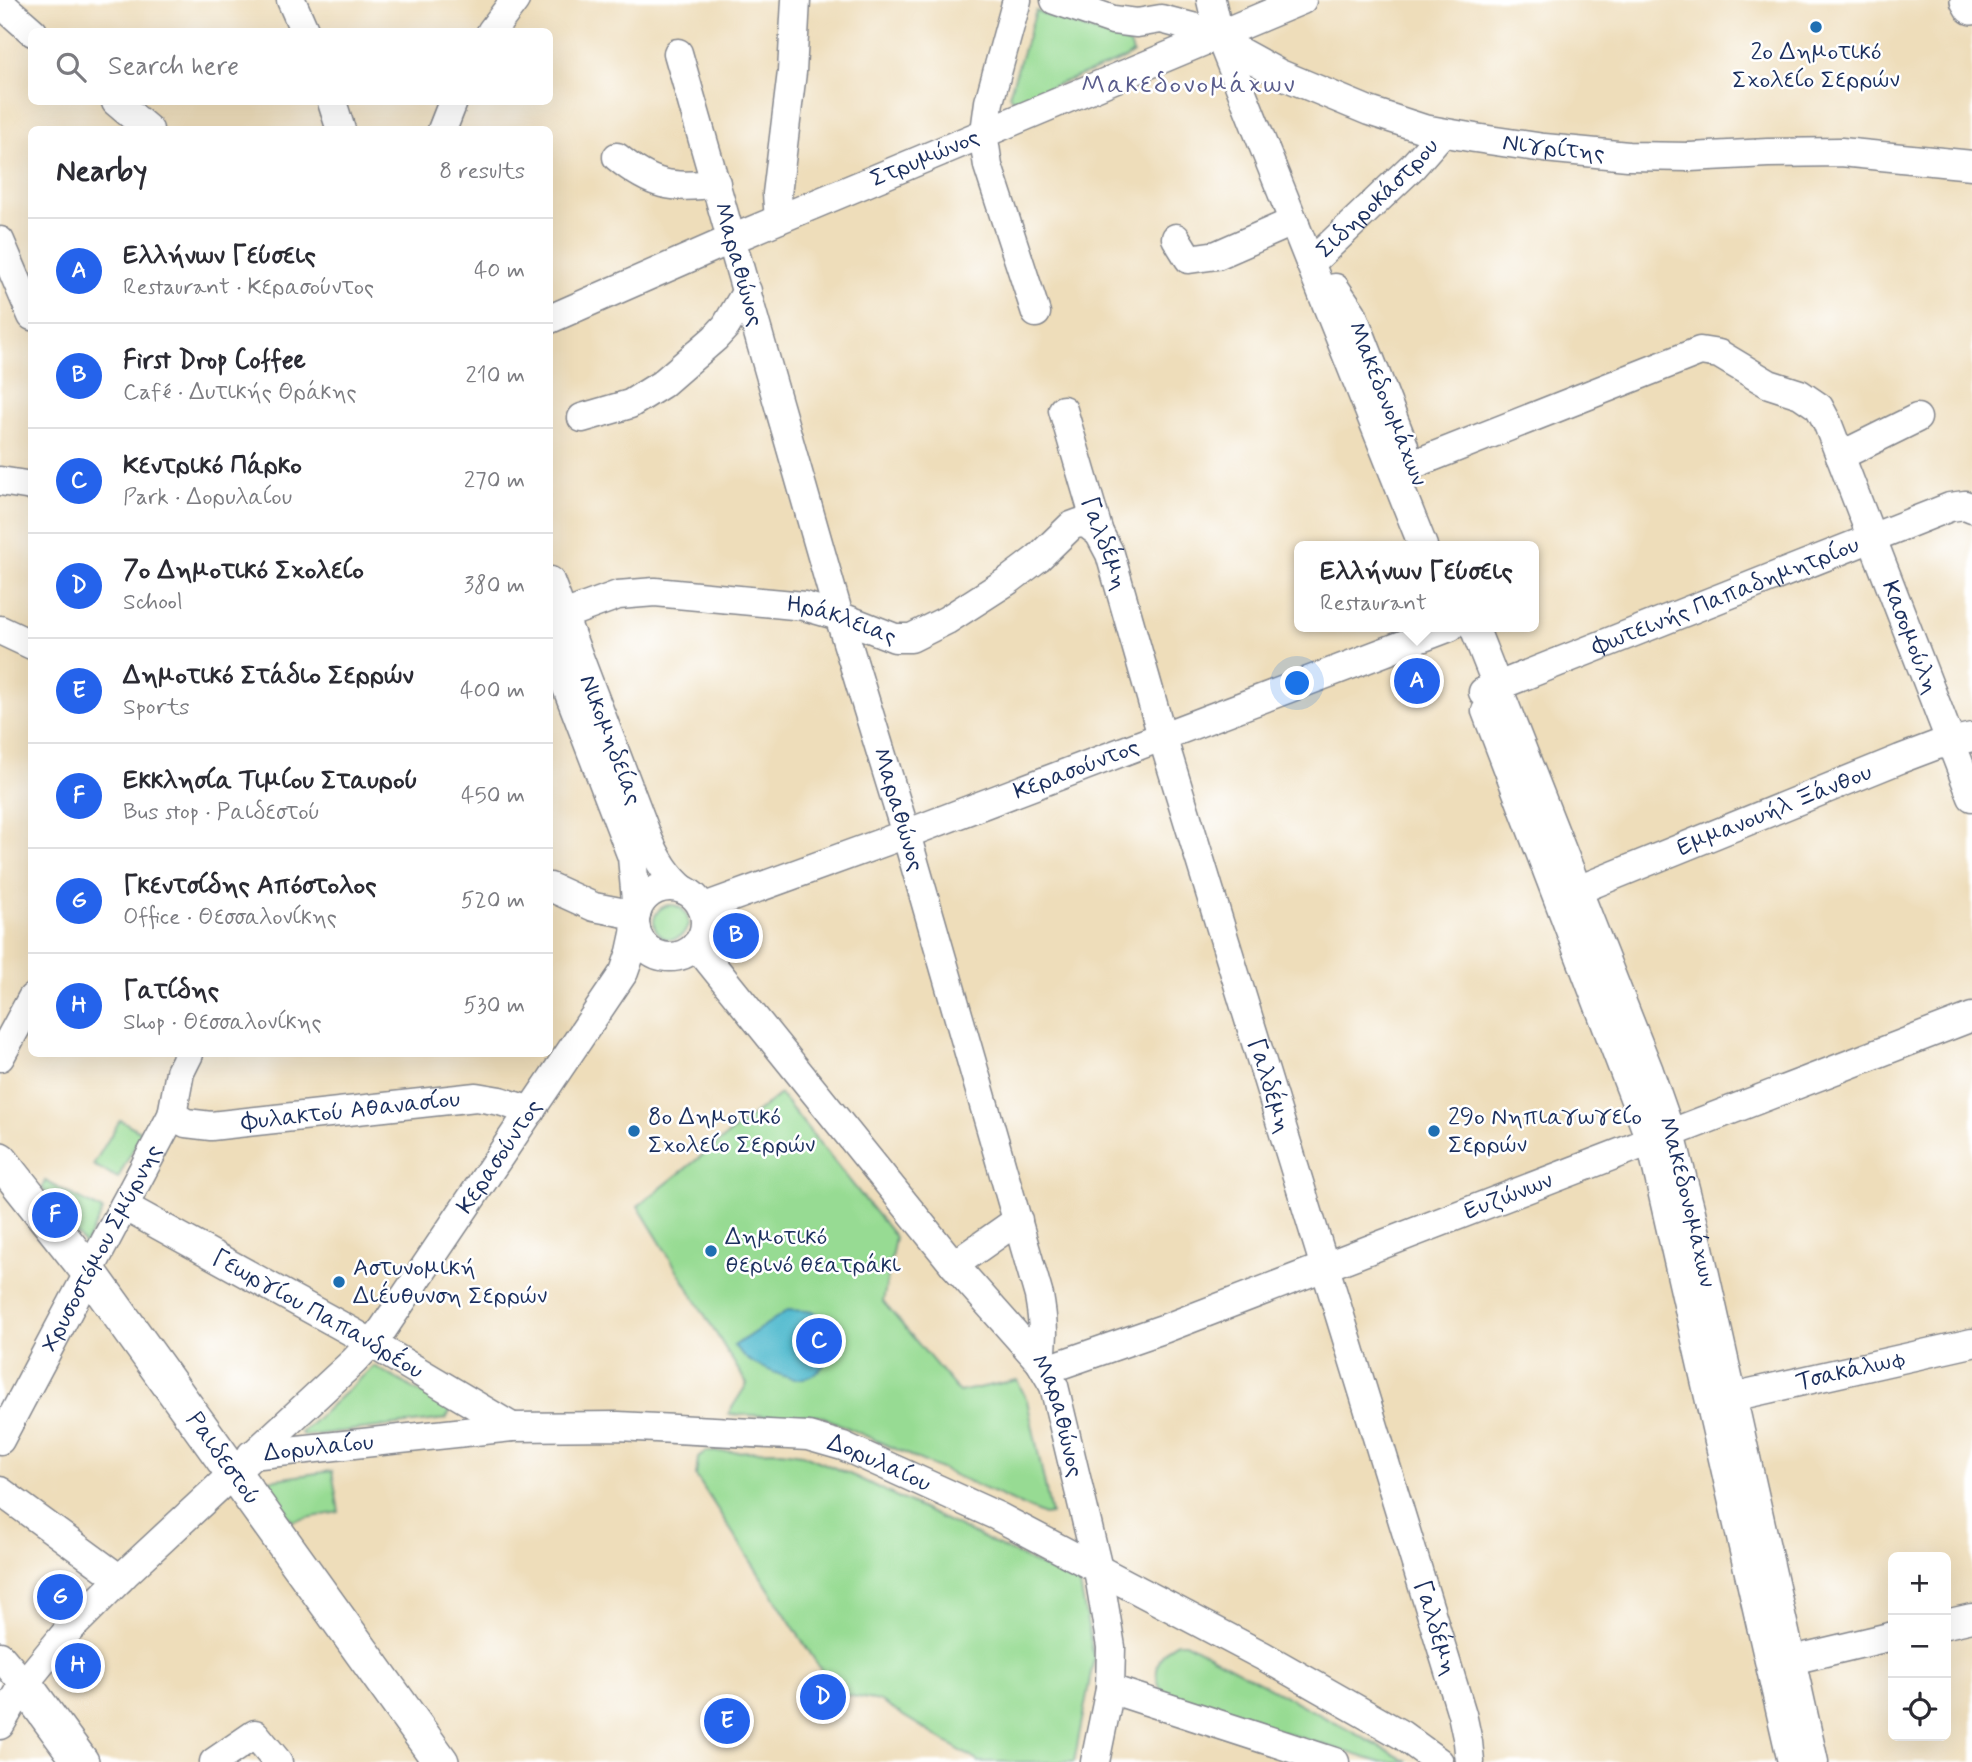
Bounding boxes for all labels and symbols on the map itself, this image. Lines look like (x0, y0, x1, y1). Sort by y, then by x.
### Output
marker: 2ο Δημοτικό Σχολείο Σερρών (1808, 19, 1824, 35)
place label: 2ο Δημοτικό Σχολείο Σερρών (1732, 37, 1900, 96)
district label: Μακεδονομάχων (1081, 68, 1297, 102)
street label: Στρυμώνος (866, 122, 984, 195)
street label: Νιγρίτης (1501, 127, 1606, 169)
street label: Σιδηροκάστρου (1310, 131, 1446, 265)
street label: Μαραθώνος (706, 199, 771, 330)
street label: Μακεδονομάχων (1340, 317, 1434, 491)
street label: Γαλδέμη (1074, 493, 1135, 594)
street label: Φωτεινής Παπαδημητρίου (1587, 529, 1864, 663)
street label: Κασομούλη (1874, 576, 1946, 698)
street label: Ηράκλειας (785, 589, 901, 653)
pin: A (1394, 655, 1440, 707)
your location (1280, 666, 1314, 700)
street label: Νικομηδείας (572, 670, 649, 809)
street label: Κερασούντος (1009, 731, 1143, 807)
street label: Μαραθώνος (865, 744, 931, 875)
street label: Εμμανουήλ Ξάνθου (1672, 757, 1877, 864)
pin: B (713, 910, 759, 962)
street label: Γαλδέμη (1240, 1035, 1298, 1137)
street label: Φυλακτού Αθανασίου (239, 1083, 462, 1138)
street label: Κερασούντος (450, 1093, 549, 1220)
place label: 8ο Δημοτικό Σχολείο Σερρών (648, 1102, 815, 1161)
place label: 29ο Νηπιαγωγείο Σερρών (1448, 1102, 1642, 1161)
street label: Μακεδονομάχων (1651, 1112, 1723, 1290)
marker: 8ο Δημοτικό Σχολείο Σερρών (626, 1123, 642, 1139)
marker: 29ο Νηπιαγωγείο Σερρών (1426, 1123, 1442, 1139)
street label: Χρυσοστόμου Σμύρνης (34, 1139, 169, 1358)
street label: Ευζώνων (1459, 1165, 1557, 1227)
pin: F (32, 1189, 78, 1241)
place label: Δημοτικό θερινό θεατράκι (725, 1222, 901, 1281)
street label: Γεωργίου Παπανδρέου (207, 1242, 429, 1386)
marker: Δημοτικό θερινό θεατράκι (703, 1243, 719, 1259)
place label: Αστυνομική Διέυθυνση Σερρών (353, 1253, 547, 1312)
marker: Αστυνομική Διέυθυνση Σερρών (331, 1274, 347, 1290)
pin: C (796, 1315, 842, 1367)
street label: Τσακάλωφ (1793, 1343, 1909, 1398)
street label: Μαραθώνος (1023, 1348, 1091, 1480)
street label: Ραιδεστού (179, 1406, 267, 1512)
street label: Δορυλαίου (262, 1426, 375, 1469)
street label: Δορυλαίου (824, 1427, 936, 1499)
pin: G (37, 1571, 83, 1623)
street label: Γαλδέμη (1406, 1577, 1465, 1679)
pin: H (55, 1640, 101, 1692)
pin: D (800, 1671, 846, 1723)
pin: E (704, 1695, 750, 1747)

